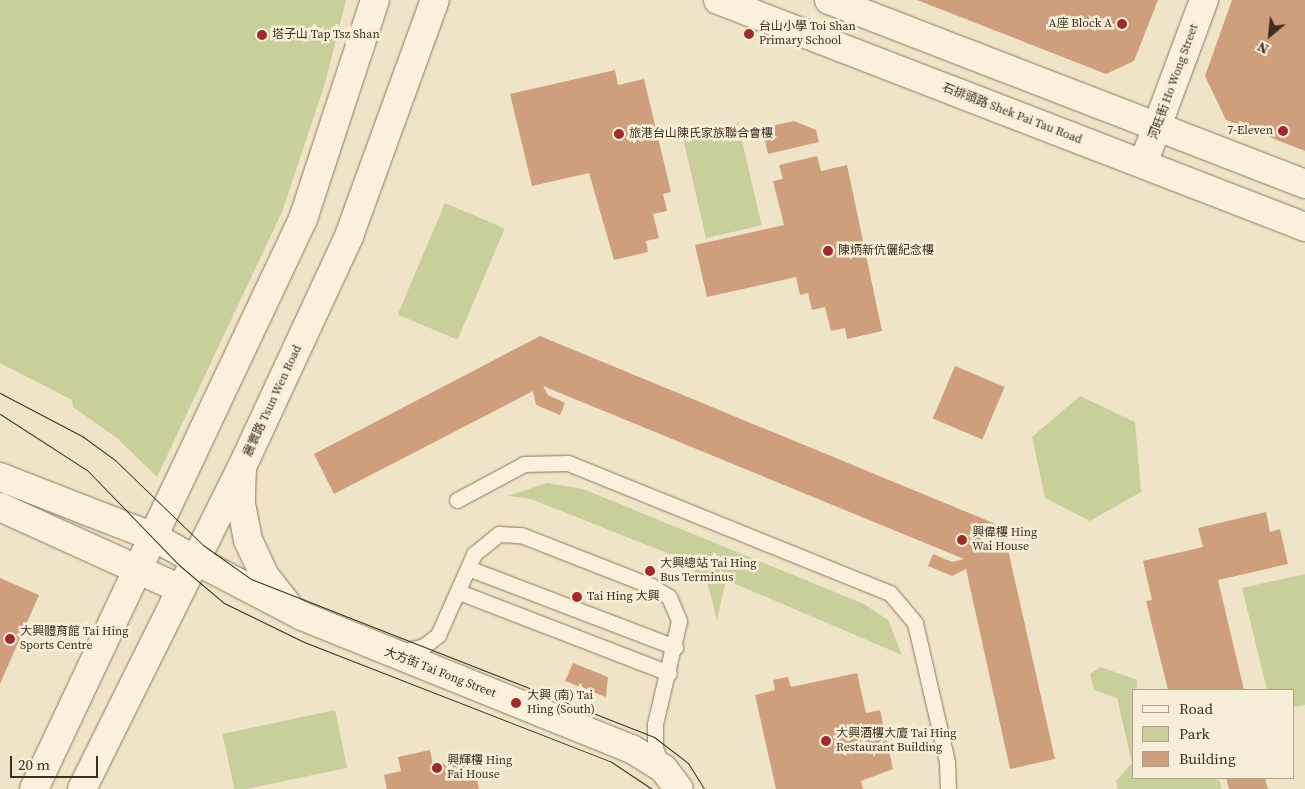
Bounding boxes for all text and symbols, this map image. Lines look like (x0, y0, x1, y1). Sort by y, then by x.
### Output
north arrow (1245, 10, 1295, 60)
place label: A座 Block A (1049, 17, 1112, 31)
marker: A座 Block A (1116, 18, 1128, 30)
place label: 台山小學 Toi Shan Primary School (759, 20, 856, 48)
street label: 河旺街 Ho Wong Street (1146, 22, 1202, 142)
place label: 塔子山 Tap Tsz Shan (272, 28, 380, 42)
marker: 台山小學 Toi Shan Primary School (743, 28, 755, 40)
marker: 塔子山 Tap Tsz Shan (256, 29, 268, 41)
text: N (1254, 37, 1272, 59)
street label: 石排頭路 Shek Pai Tau Road (940, 81, 1084, 147)
place label: 7-Eleven (1227, 124, 1273, 138)
marker: 7-Eleven (1277, 125, 1289, 137)
place label: 旅港台山陳氏家族聯合會樓 (629, 127, 773, 141)
marker: 旅港台山陳氏家族聯合會樓 (613, 128, 625, 140)
place label: 陳炳新伉儷紀念樓 (838, 244, 934, 258)
marker: 陳炳新伉儷紀念樓 (822, 245, 834, 257)
street label: 震寰路 Tsun Wen Road (241, 343, 305, 459)
place label: 興偉樓 Hing Wai House (972, 526, 1037, 554)
marker: 興偉樓 Hing Wai House (956, 534, 968, 546)
place label: 大興總站 Tai Hing Bus Terminus (660, 557, 757, 585)
marker: 大興總站 Tai Hing Bus Terminus (644, 565, 656, 577)
place label: Tai Hing 大興 (587, 590, 660, 604)
marker: Tai Hing 大興 (571, 591, 583, 603)
place label: 大興體育館 Tai Hing Sports Centre (20, 625, 129, 653)
marker: 大興體育館 Tai Hing Sports Centre (4, 633, 16, 645)
street label: 大方街 Tai Fong Street (382, 645, 498, 701)
place label: 大興 (南) Tai Hing (South) (527, 689, 595, 717)
legend (1132, 689, 1295, 779)
marker: 大興 (南) Tai Hing (South) (509, 696, 523, 710)
text: Road (1179, 698, 1213, 719)
text: Park (1179, 723, 1210, 744)
place label: 大興酒樓大廈 Tai Hing Restaurant Building (836, 727, 957, 755)
marker: 大興酒樓大廈 Tai Hing Restaurant Building (820, 735, 832, 747)
scale bar (12, 746, 100, 778)
text: Building (1179, 748, 1236, 769)
text: 20 m (18, 754, 50, 775)
place label: 興輝樓 Hing Fai House (447, 754, 512, 782)
marker: 興輝樓 Hing Fai House (431, 762, 443, 774)

